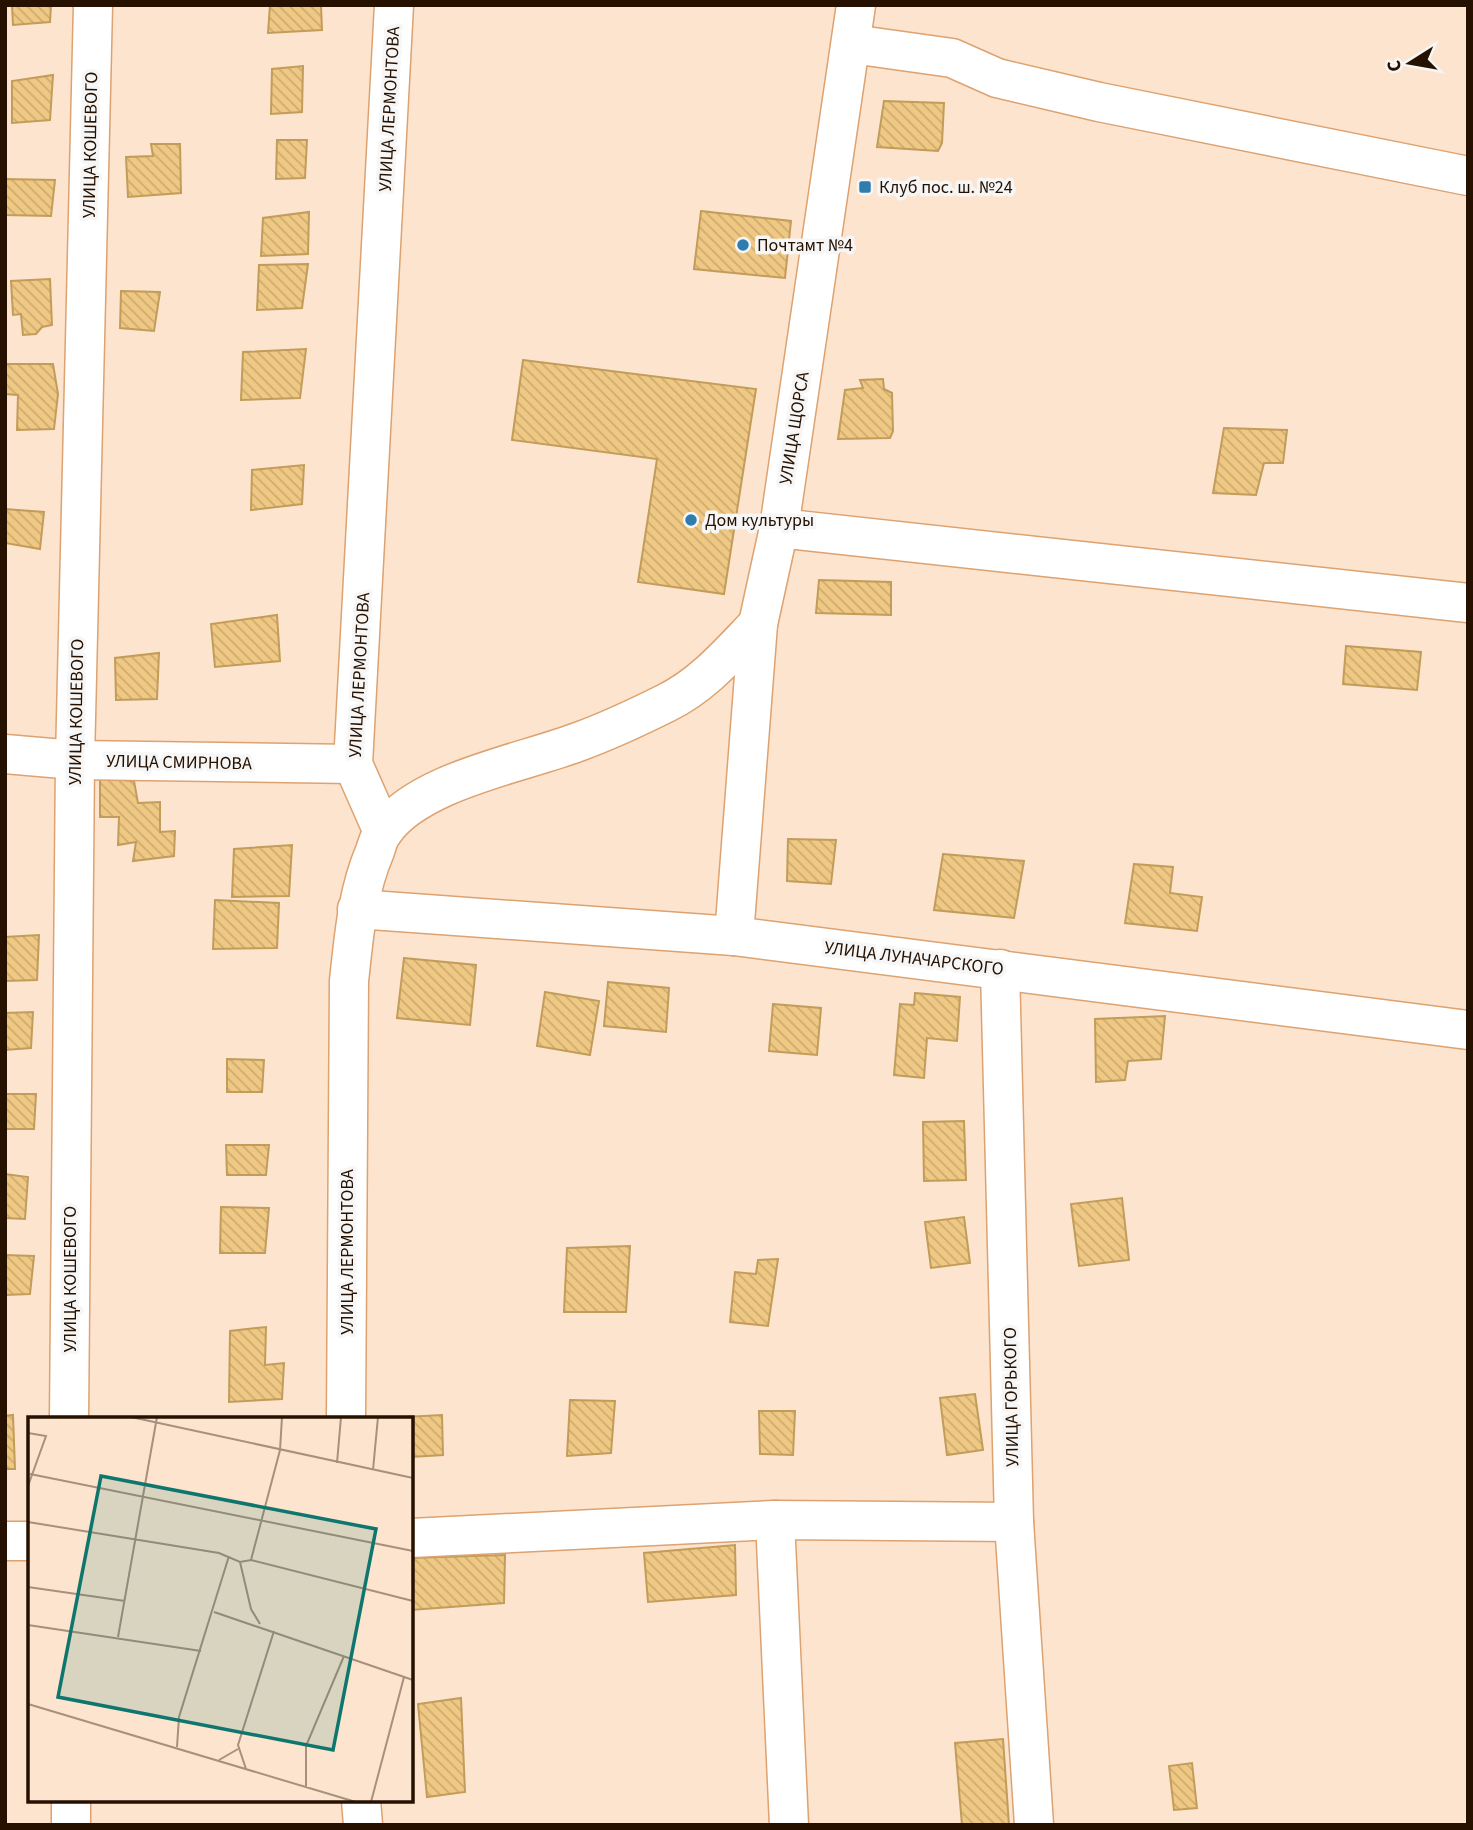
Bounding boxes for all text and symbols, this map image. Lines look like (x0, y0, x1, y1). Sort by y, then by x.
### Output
street label: УЛИЦА ЛЕРМОНТОВА (373, 25, 406, 192)
north arrow (1375, 28, 1445, 98)
text: С (1380, 58, 1409, 74)
street label: УЛИЦА КОШЕВОГО (77, 72, 104, 218)
place label: Клуб пос. ш. №24 (879, 175, 1013, 200)
marker: Клуб пос. ш. №24 (857, 179, 873, 195)
place label: Почтамт №4 (757, 233, 853, 258)
marker: Почтамт №4 (735, 237, 751, 253)
street label: УЛИЦА ЩОРСА (773, 370, 816, 486)
place label: Дом культуры (705, 508, 814, 533)
marker: Дом культуры (683, 512, 699, 528)
street label: УЛИЦА ЛЕРМОНТОВА (343, 591, 376, 758)
street label: УЛИЦА КОШЕВОГО (63, 639, 90, 785)
street label: УЛИЦА СМИРНОВА (106, 749, 252, 776)
street label: УЛИЦА ЛУНАЧАРСКОГО (823, 935, 1005, 982)
street label: УЛИЦА ЛЕРМОНТОВА (335, 1169, 360, 1335)
street label: УЛИЦА КОШЕВОГО (58, 1206, 83, 1352)
street label: УЛИЦА ГОРЬКОГО (998, 1327, 1025, 1467)
inset map (28, 1417, 413, 1802)

